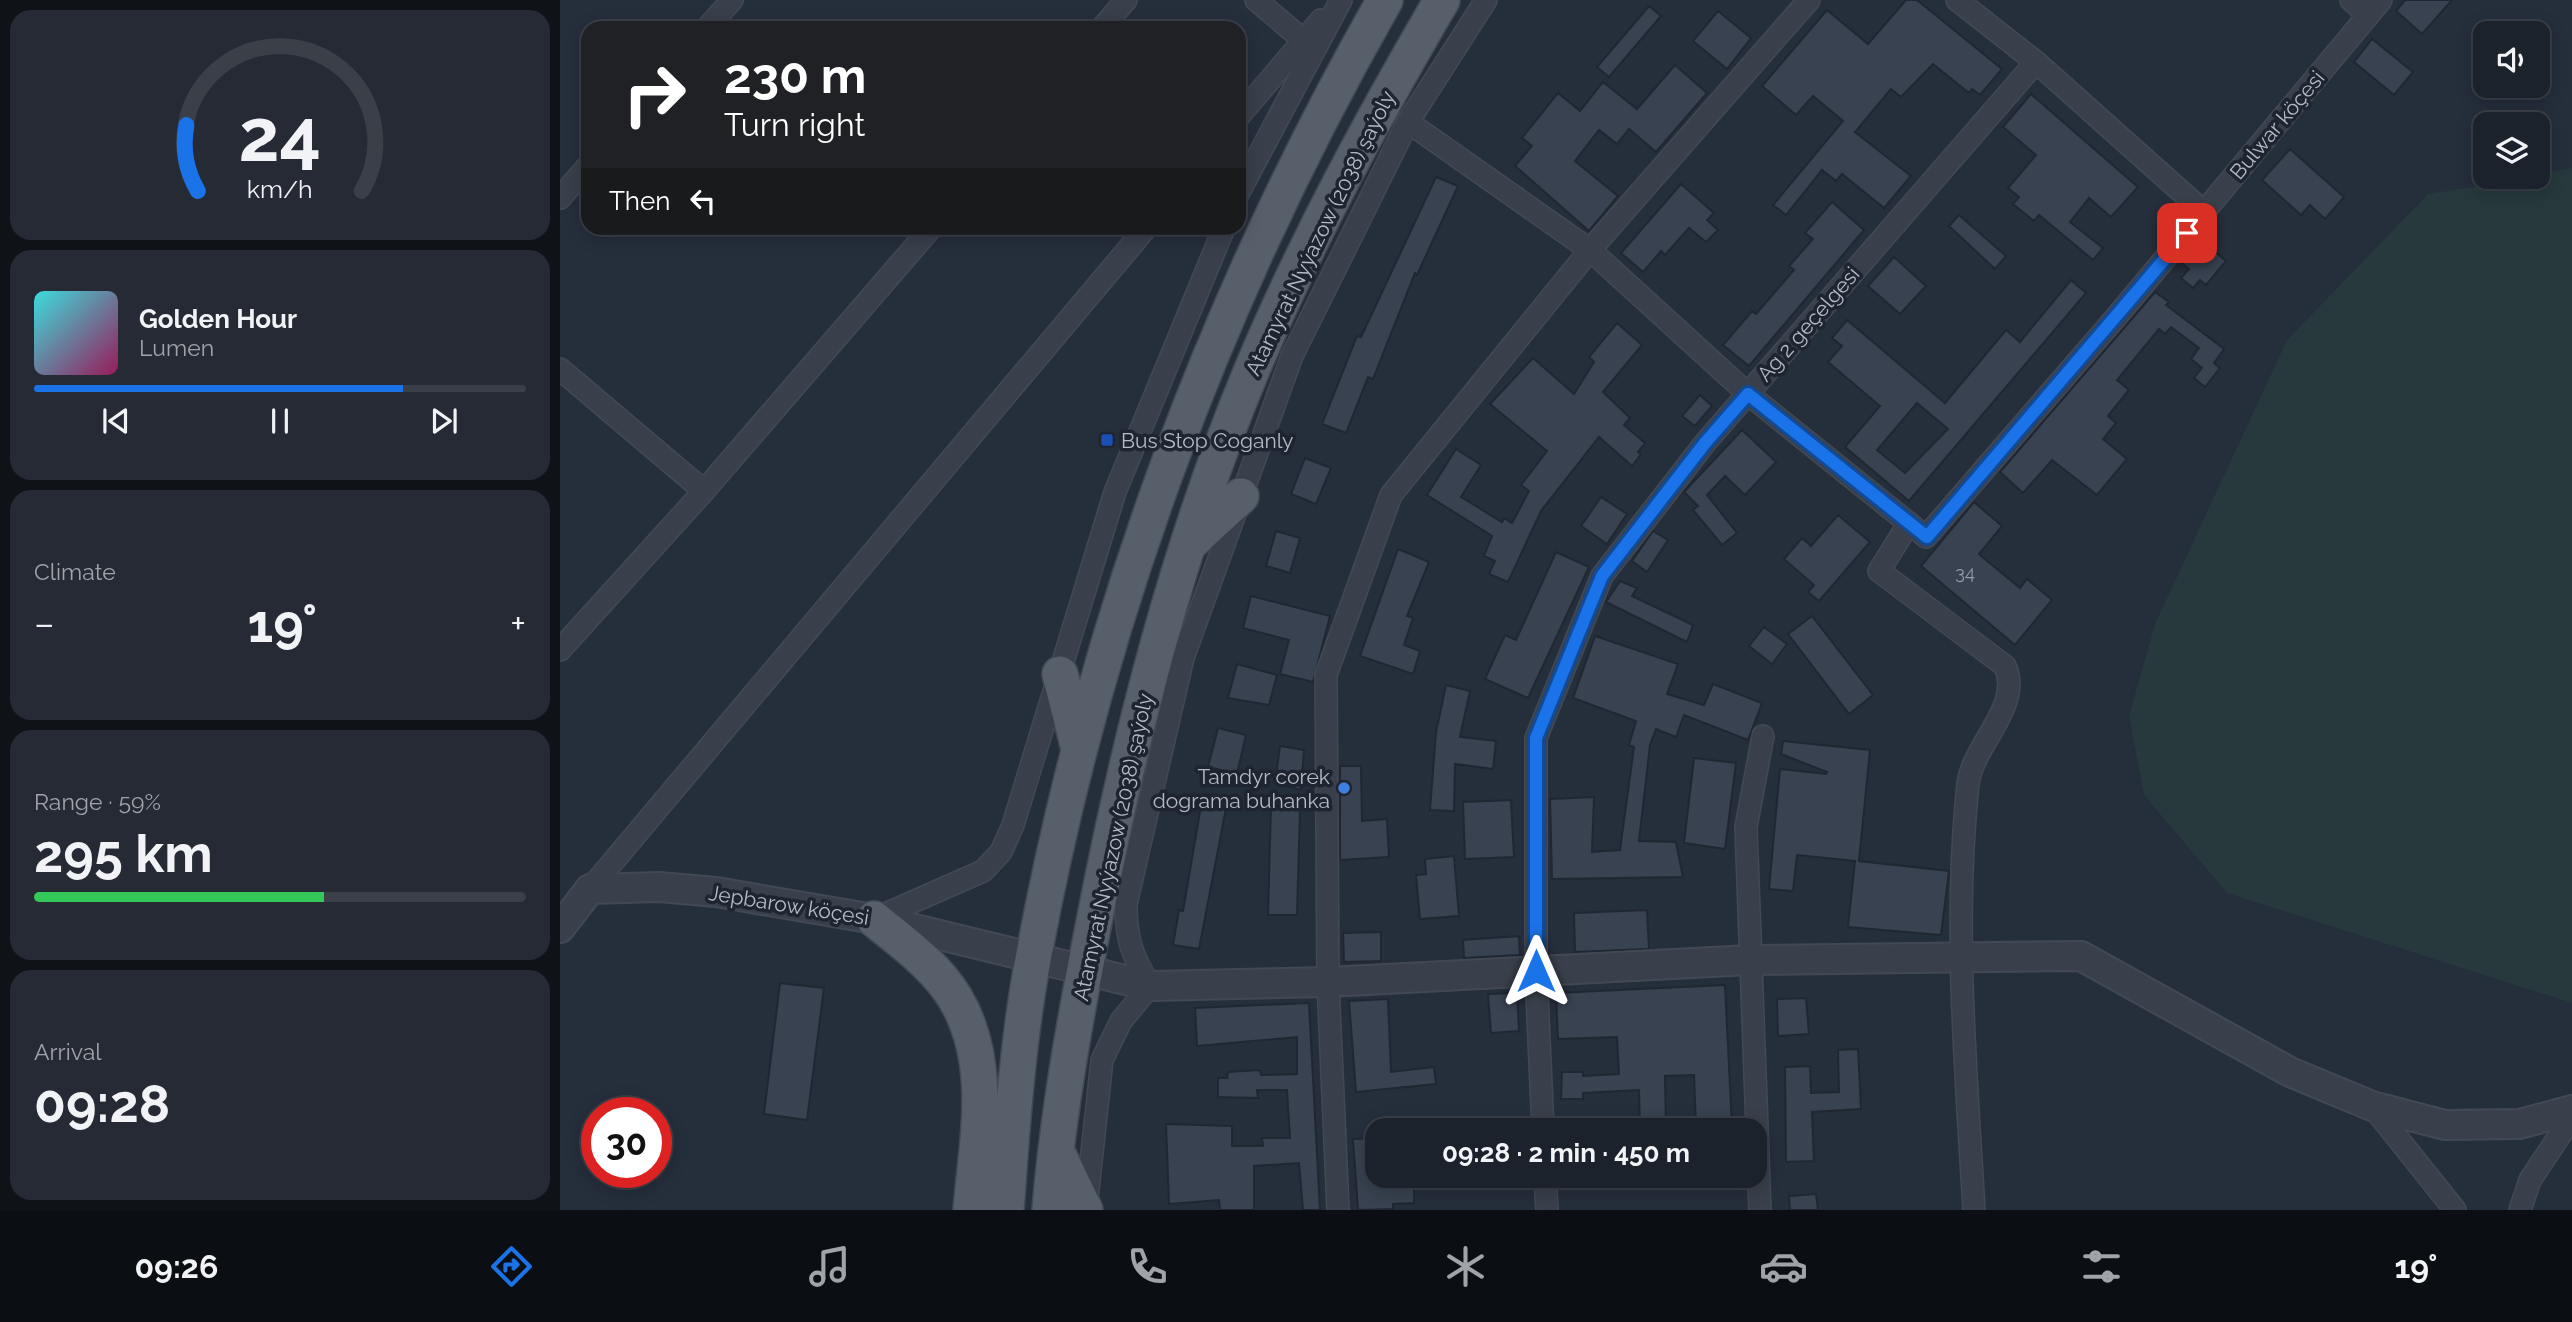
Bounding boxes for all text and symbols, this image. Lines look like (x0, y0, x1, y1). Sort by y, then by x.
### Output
map controls (2473, 21, 2550, 189)
button: sound (2473, 21, 2550, 98)
text: 230 m (724, 47, 866, 104)
icon: right (609, 49, 700, 140)
street label: Bulwar köçesi (2224, 66, 2330, 184)
street label: Atamyrat Nyýazow (2038) şaýoly (1240, 87, 1400, 379)
text: 24 (239, 93, 321, 178)
text: Turn right (724, 106, 865, 143)
button: layers (2473, 112, 2550, 189)
text: km/h (247, 174, 313, 204)
icon: left (684, 182, 722, 220)
text: Then (609, 186, 670, 216)
pin (2157, 203, 2217, 263)
icon: arrive (2168, 214, 2206, 252)
street label: Ag 2 geçelgesi (1752, 262, 1864, 386)
text: Golden Hour (139, 304, 297, 334)
text: Lumen (139, 334, 214, 361)
icon: previous (97, 402, 135, 440)
icon: pause (261, 402, 299, 440)
icon: next (425, 402, 463, 440)
place label: Bus Stop Coganly (1121, 428, 1294, 453)
marker: Bus Stop Coganly (1099, 432, 1115, 448)
text: Climate (34, 558, 116, 585)
house number: 34 (1955, 562, 1975, 583)
text: 19° (248, 593, 317, 654)
text: − (34, 601, 54, 646)
text: + (510, 601, 526, 646)
street label: Atamyrat Nyýazow (2038) şaýoly (1068, 691, 1158, 1003)
place label: Tamdyr corek dograma buhanka (1153, 764, 1330, 813)
marker: Tamdyr corek dograma buhanka (1336, 780, 1352, 796)
text: Range · 59% (34, 788, 161, 815)
text: 295 km (34, 823, 213, 884)
street label: Jepbarow köçesi (707, 880, 871, 930)
position arrow (1499, 934, 1573, 1008)
text: Arrival (34, 1038, 101, 1065)
text: 09:28 (34, 1073, 170, 1134)
speed limit sign: 30 (581, 1097, 672, 1188)
text: 09:28 · 2 min · 450 m (1442, 1138, 1690, 1168)
icon: directions (487, 1242, 536, 1291)
icon: music (805, 1242, 854, 1291)
icon: phone (1123, 1242, 1172, 1291)
icon: climate (1441, 1242, 1490, 1291)
icon: car (1759, 1242, 1808, 1291)
icon: filters (2077, 1242, 2126, 1291)
text: 09:26 (134, 1248, 218, 1285)
text: 19° (2395, 1248, 2437, 1285)

